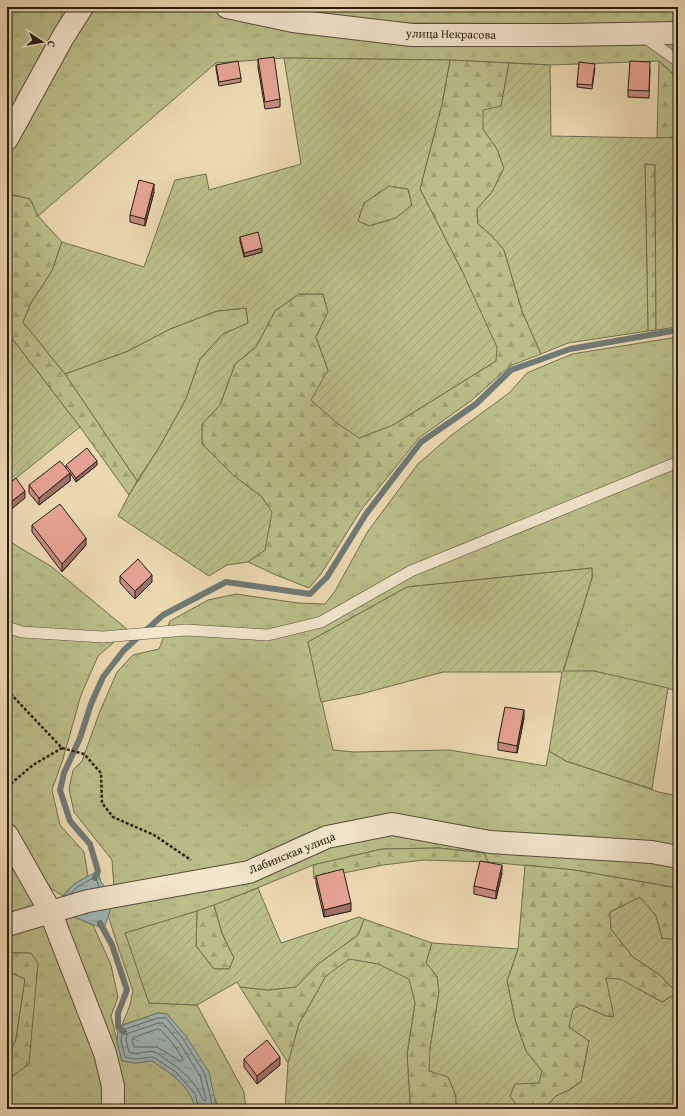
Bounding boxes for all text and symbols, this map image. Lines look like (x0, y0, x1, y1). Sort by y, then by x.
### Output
north arrow (22, 22, 62, 62)
street label: улица Некрасова (405, 24, 496, 43)
text: С (43, 39, 60, 49)
street label: Лабинская улица (246, 827, 338, 878)

